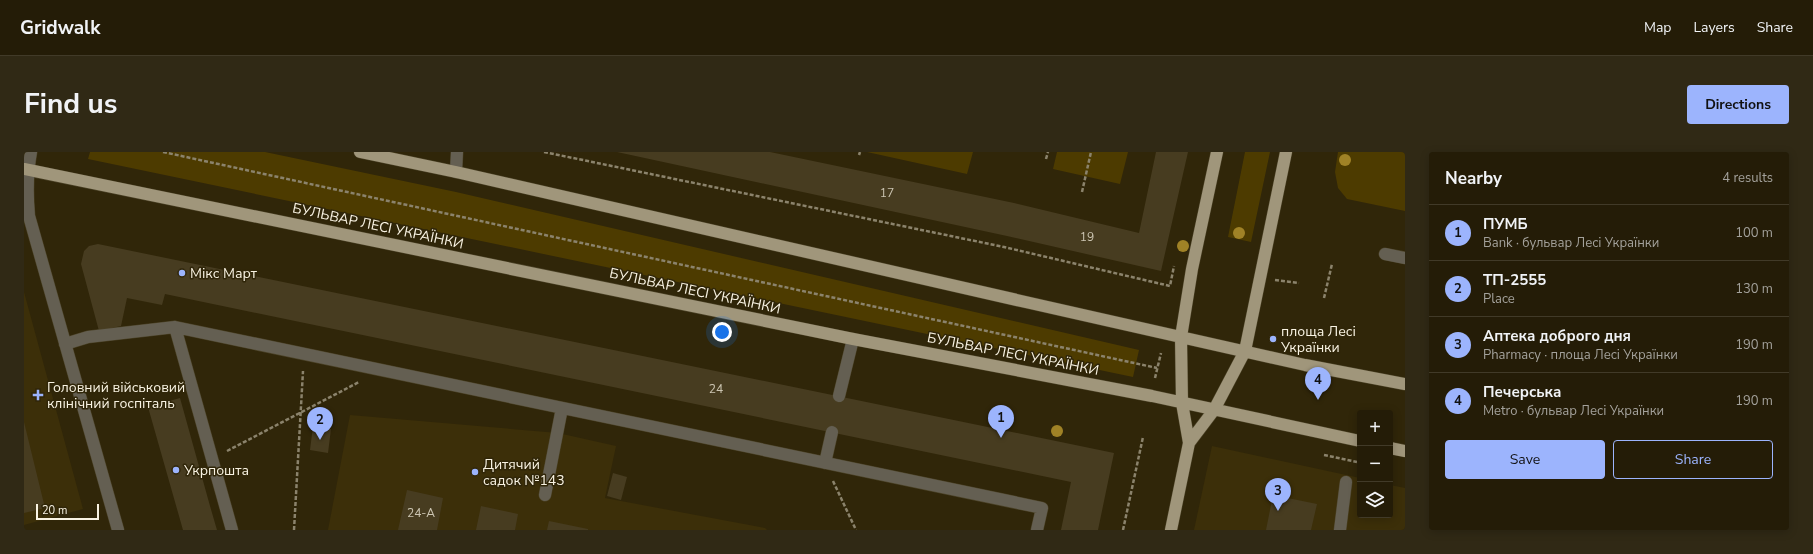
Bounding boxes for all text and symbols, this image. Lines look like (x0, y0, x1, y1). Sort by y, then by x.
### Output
text: Gridwalk (20, 15, 100, 41)
text: Map (1644, 18, 1671, 37)
text: Layers (1693, 18, 1735, 37)
text: Share (1757, 18, 1793, 37)
text: Find us (24, 85, 118, 123)
button: Directions (1687, 85, 1789, 124)
text: Nearby (1445, 167, 1502, 190)
text: 4 results (1722, 169, 1773, 187)
house number: 17 (880, 185, 894, 201)
street label: БУЛЬВАР ЛЕСІ УКРАЇНКИ (291, 199, 465, 253)
text: ПУМБ (1483, 214, 1528, 234)
text: 1 (1454, 224, 1462, 242)
text: 100 m (1735, 224, 1773, 242)
house number: 19 (1080, 229, 1094, 245)
text: Bank · бульвар Лесі Українки (1483, 234, 1659, 252)
place label: Мікс Март (190, 264, 258, 283)
street label: БУЛЬВАР ЛЕСІ УКРАЇНКИ (608, 264, 782, 318)
marker: Мікс Март (177, 268, 187, 278)
text: ТП-2555 (1483, 270, 1546, 290)
text: 2 (1454, 280, 1462, 298)
text: 130 m (1735, 280, 1773, 298)
text: Place (1483, 290, 1515, 308)
your location (712, 322, 732, 342)
place label: площа Лесі Українки (1280, 322, 1356, 357)
text: Аптека доброго дня (1483, 326, 1631, 346)
street label: БУЛЬВАР ЛЕСІ УКРАЇНКИ (926, 328, 1100, 380)
marker: площа Лесі Українки (1268, 334, 1278, 344)
text: 3 (1454, 336, 1462, 354)
text: 190 m (1735, 336, 1773, 354)
text: Pharmacy · площа Лесі Українки (1483, 346, 1678, 364)
pin: 4 (1305, 367, 1331, 400)
place label: Головний військовий клінічний госпіталь (47, 378, 185, 413)
house number: 24 (709, 381, 723, 397)
text: Печерська (1483, 382, 1561, 402)
marker: Головний військовий клінічний госпіталь (32, 389, 44, 401)
text: 4 (1454, 392, 1462, 410)
text: 190 m (1735, 392, 1773, 410)
text: Metro · бульвар Лесі Українки (1483, 402, 1664, 420)
pin: 1 (988, 405, 1014, 438)
pin: 2 (307, 407, 333, 440)
map controls (1357, 410, 1393, 518)
button: + (1357, 410, 1393, 446)
button: Save (1445, 440, 1605, 479)
button: Share (1613, 440, 1773, 479)
button: − (1357, 446, 1393, 482)
place label: Дитячий садок №143 (483, 455, 565, 490)
place label: Укрпошта (183, 461, 249, 480)
marker: Укрпошта (171, 465, 181, 475)
marker: Дитячий садок №143 (470, 467, 480, 477)
pin: 3 (1265, 478, 1291, 511)
button: layers (1357, 482, 1393, 518)
scale bar (36, 502, 99, 521)
text: 20 m (42, 503, 67, 518)
house number: 24-А (407, 505, 435, 521)

